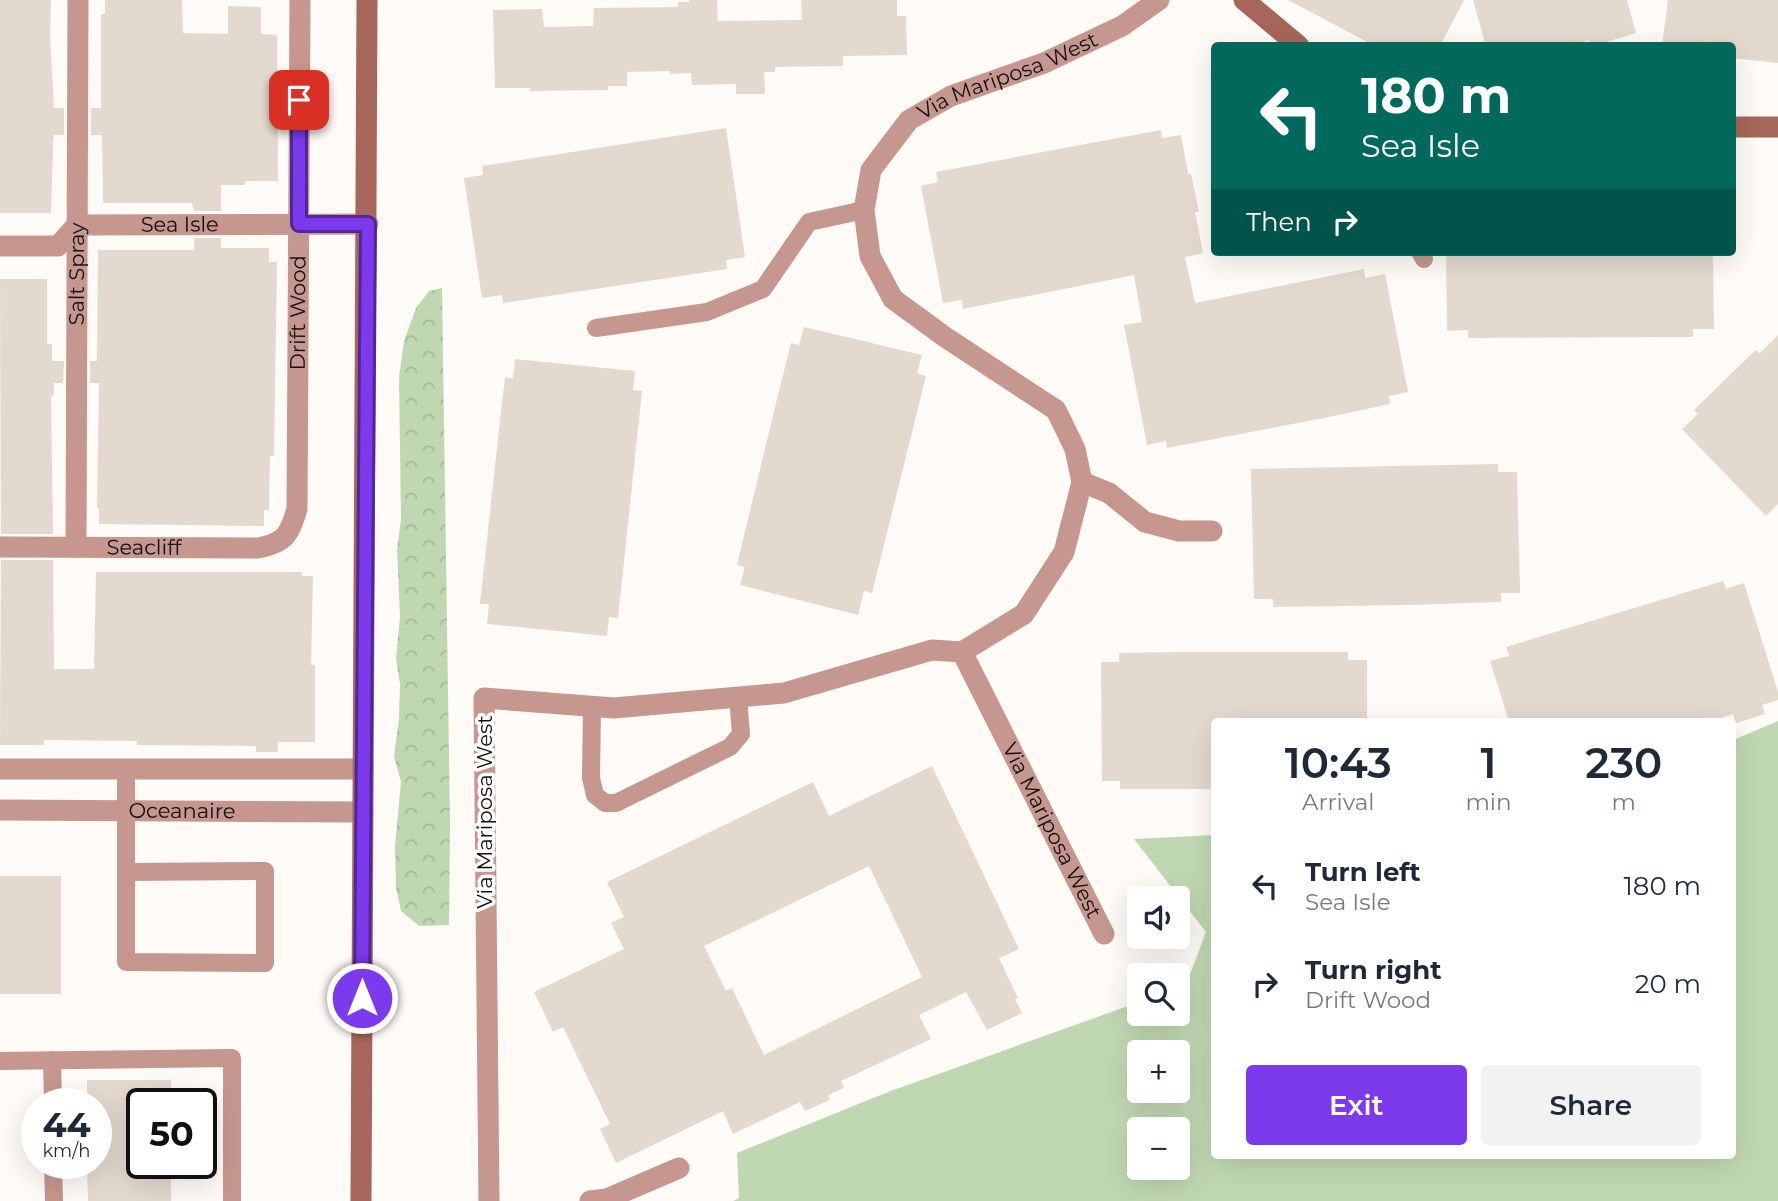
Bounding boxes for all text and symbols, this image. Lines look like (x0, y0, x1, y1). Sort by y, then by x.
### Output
street label: Via Mariposa West (913, 26, 1102, 125)
text: 180 m (1361, 66, 1511, 125)
pin (269, 70, 329, 130)
icon: left (1246, 70, 1337, 161)
icon: arrive (280, 81, 318, 119)
text: Sea Isle (1361, 126, 1480, 165)
icon: right (1326, 203, 1364, 241)
text: Then (1246, 206, 1312, 238)
street label: Sea Isle (141, 212, 219, 237)
street label: Salt Spray (64, 222, 89, 326)
street label: Drift Wood (285, 255, 310, 371)
street label: Seacliff (106, 534, 182, 560)
street label: Via Mariposa West (472, 715, 497, 909)
text: 10:43 (1285, 737, 1392, 789)
text: 1 (1480, 737, 1496, 789)
text: 230 (1585, 737, 1662, 789)
street label: Via Mariposa West (998, 738, 1107, 922)
text: Arrival (1302, 788, 1374, 816)
text: min (1465, 788, 1512, 816)
text: m (1612, 788, 1636, 816)
street label: Oceanaire (128, 798, 236, 823)
text: Turn left (1305, 856, 1421, 888)
icon: left (1246, 867, 1284, 905)
text: 180 m (1623, 870, 1701, 902)
map controls (1127, 886, 1190, 1180)
button: sound (1127, 886, 1190, 949)
text: Sea Isle (1305, 888, 1391, 916)
text: Turn right (1305, 954, 1441, 986)
position arrow (325, 961, 399, 1035)
button: search (1127, 963, 1190, 1026)
icon: right (1246, 965, 1284, 1003)
text: 20 m (1635, 968, 1701, 1000)
text: Drift Wood (1305, 986, 1431, 1014)
button: + (1127, 1040, 1190, 1103)
button: Exit (1246, 1065, 1467, 1145)
button: Share (1481, 1065, 1701, 1145)
speed limit sign: 50 (126, 1088, 217, 1179)
text: 44 (42, 1103, 91, 1146)
button: − (1127, 1117, 1190, 1180)
text: km/h (42, 1140, 91, 1162)

